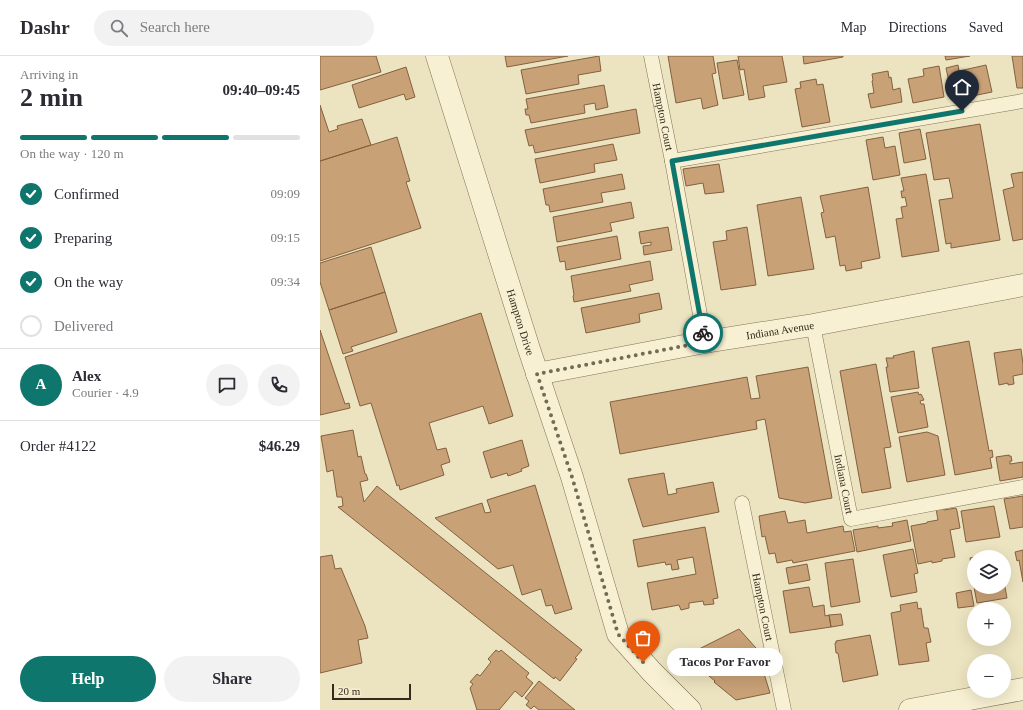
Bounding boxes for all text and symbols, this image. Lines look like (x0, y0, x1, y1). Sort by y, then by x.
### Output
search box (94, 10, 374, 46)
text: Dashr (20, 17, 70, 38)
icon: search (108, 17, 130, 39)
text: Search here (140, 19, 210, 35)
text: Map (841, 20, 866, 35)
text: Directions (888, 20, 947, 35)
text: Saved (969, 20, 1003, 35)
text: Arriving in (20, 67, 78, 82)
pin (945, 70, 979, 111)
icon: home (951, 76, 973, 98)
text: 09:40–09:45 (223, 82, 300, 98)
street label: Hampton Court (651, 82, 676, 152)
text: 2 min (20, 83, 83, 112)
text: On the way · 120 m (20, 146, 124, 161)
icon: check (20, 183, 42, 205)
text: Confirmed (54, 186, 119, 202)
text: 09:09 (270, 186, 300, 201)
icon: check (20, 227, 42, 249)
text: Preparing (54, 230, 112, 246)
text: 09:15 (270, 230, 300, 245)
icon: check (20, 271, 42, 293)
text: On the way (54, 274, 123, 290)
text: 09:34 (270, 274, 300, 289)
street label: Hampton Drive (505, 288, 537, 357)
courier (683, 313, 723, 353)
text: Delivered (54, 318, 113, 334)
street label: Indiana Avenue (745, 319, 815, 341)
icon: bike (692, 322, 714, 344)
button: chat (206, 364, 248, 406)
button: phone (258, 364, 300, 406)
text: Alex (72, 368, 101, 384)
text: A (36, 376, 46, 392)
text: Courier · 4.9 (72, 385, 139, 400)
text: Order #4122 (20, 438, 96, 454)
text: $46.29 (259, 438, 300, 454)
street label: Indiana Court (832, 453, 856, 515)
map controls (967, 550, 1011, 698)
button: layers (967, 550, 1011, 594)
street label: Hampton Court (750, 572, 776, 642)
button: + (967, 602, 1011, 646)
pin (626, 621, 660, 662)
icon: bag (632, 627, 654, 649)
callout: Tacos Por Favor (667, 648, 783, 676)
text: Tacos Por Favor (680, 654, 771, 669)
button: − (967, 654, 1011, 698)
button: Help (20, 656, 156, 702)
button: Share (164, 656, 300, 702)
scale bar (332, 682, 411, 701)
text: 20 m (338, 685, 360, 697)

